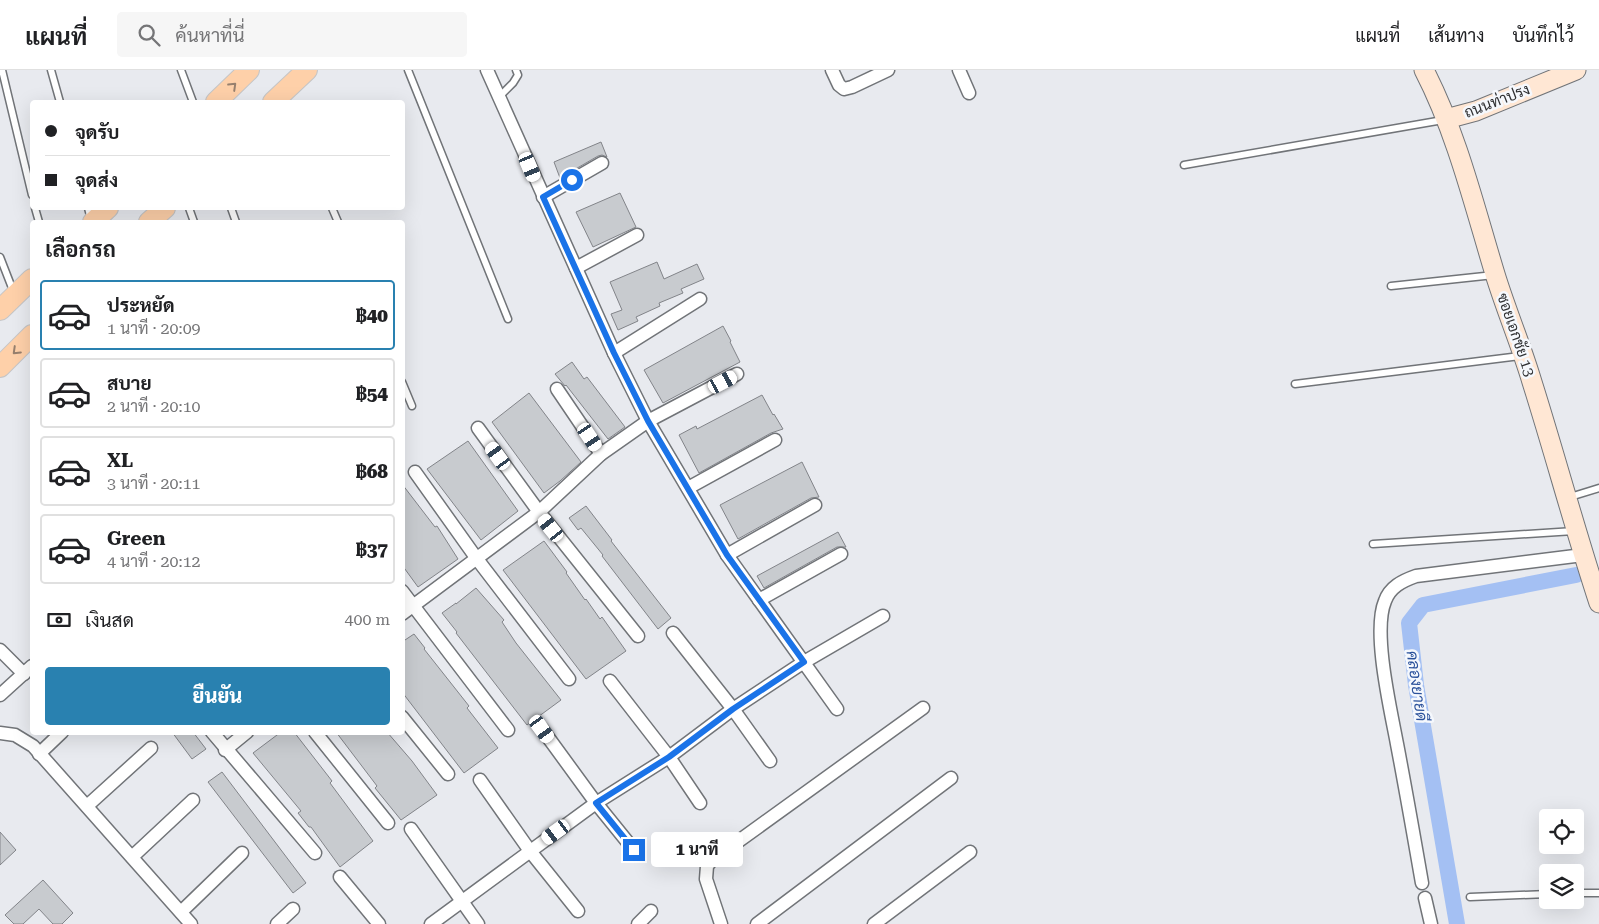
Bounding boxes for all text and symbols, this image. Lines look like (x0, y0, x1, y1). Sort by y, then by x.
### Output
search box (117, 12, 467, 57)
icon: search (135, 21, 163, 49)
text: แผนที่ (25, 23, 87, 51)
text: ค้นหาที่นี่ (175, 24, 245, 47)
text: แผนที่ (1355, 25, 1400, 46)
text: เส้นทาง (1428, 25, 1484, 46)
text: บันทึกไว้ (1512, 25, 1574, 46)
street label: ถนนท่าปรง (1461, 79, 1532, 122)
one-way arrow (227, 83, 236, 92)
text: จุดรับ (75, 121, 119, 144)
car (517, 150, 542, 184)
text: จุดส่ง (75, 169, 118, 192)
route start (561, 169, 583, 191)
text: เลือกรถ (45, 237, 116, 262)
street label: ซอยเอกชัย 13 (1493, 291, 1539, 379)
icon: car (47, 293, 92, 338)
text: ประหยัด (107, 294, 175, 317)
text: ฿40 (356, 304, 388, 327)
text: 1 นาที · 20:09 (107, 319, 201, 338)
one-way arrow (13, 345, 22, 354)
car (706, 368, 739, 396)
icon: car (47, 371, 92, 416)
text: สบาย (107, 372, 152, 395)
text: ฿54 (356, 382, 388, 405)
text: 2 นาที · 20:10 (107, 397, 201, 416)
car (575, 420, 604, 454)
car (483, 439, 512, 473)
icon: car (47, 449, 92, 494)
text: XL (107, 449, 133, 472)
text: ฿68 (356, 460, 388, 483)
text: 3 นาที · 20:11 (107, 474, 201, 493)
car (535, 512, 566, 544)
icon: car (47, 527, 92, 572)
text: Green (107, 527, 165, 550)
text: ฿37 (356, 538, 388, 561)
text: 4 นาที · 20:12 (107, 552, 201, 571)
icon: cash (45, 606, 73, 634)
text: เงินสด (85, 609, 134, 632)
text: 400 m (344, 610, 390, 629)
water label: คลองยายดี (1403, 649, 1433, 723)
button: ยืนยัน (45, 667, 390, 725)
car (527, 712, 556, 746)
map controls (1539, 809, 1584, 909)
button: locate (1539, 809, 1584, 854)
car (539, 817, 572, 847)
callout: 1 นาที (652, 832, 744, 868)
route end (623, 839, 645, 861)
text: 1 นาที (676, 840, 718, 859)
button: layers (1539, 864, 1584, 909)

